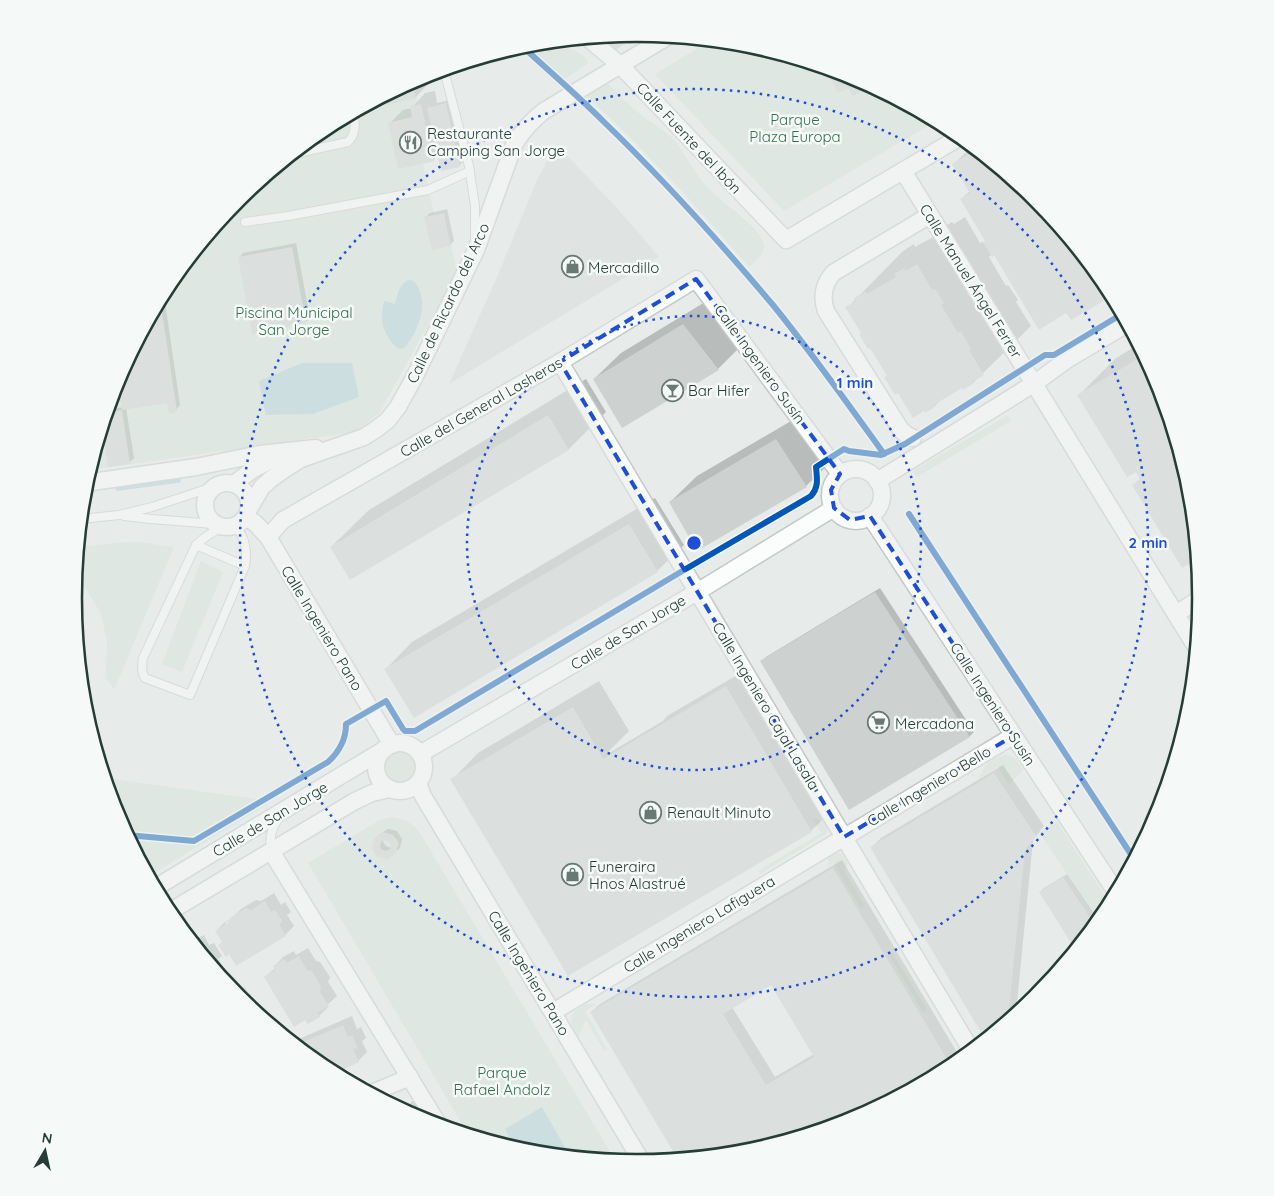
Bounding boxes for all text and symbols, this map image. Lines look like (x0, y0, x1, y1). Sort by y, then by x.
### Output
street label: Calle Fuente del Ibón (632, 78, 746, 198)
park label: Parque Plaza Europa (749, 110, 841, 146)
place label: Restaurante Camping San Jorge (427, 124, 565, 160)
restaurant icon: Restaurante Camping San Jorge (399, 130, 423, 154)
street label: Calle Manuel Ángel Ferrer (916, 200, 1026, 362)
street label: Calle de Ricardo del Arco (402, 220, 494, 386)
shop icon: Mercadillo (560, 255, 584, 279)
place label: Mercadillo (588, 258, 659, 277)
street label: Calle Ingeniero Susín (710, 301, 810, 427)
park label: Piscina Municipal San Jorge (235, 303, 353, 339)
street label: Calle del General Lasheras (396, 353, 566, 461)
text: 1 min (837, 373, 873, 392)
bar icon: Bar Hifer (660, 378, 684, 402)
place label: Bar Hifer (688, 381, 750, 400)
text: 2 min (1128, 533, 1168, 552)
centre of rings (685, 534, 703, 552)
street label: Calle Ingeniero Pano (277, 562, 367, 694)
street label: Calle de San Jorge (567, 590, 689, 674)
street label: Calle Ingeniero Cajal Lasala (708, 619, 824, 793)
street label: Calle Ingeniero Susín (946, 639, 1040, 769)
supermarket icon: Mercadona (867, 711, 891, 735)
place label: Mercadona (895, 714, 974, 733)
street label: Calle Ingeniero Bello (864, 742, 994, 830)
street label: Calle de San Jorge (209, 777, 331, 861)
shop icon: Renault Minuto (639, 800, 663, 824)
place label: Renault Minuto (667, 803, 771, 822)
place label: Funeraira Hnos Alastrué (589, 857, 686, 893)
shop icon: Funeraira Hnos Alastrué (561, 863, 585, 887)
street label: Calle Ingeniero Lafiguera (620, 871, 778, 977)
street label: Calle Ingeniero Pano (484, 907, 574, 1039)
park label: Parque Rafael Andolz (454, 1063, 550, 1099)
north arrow (20, 1126, 70, 1176)
text: N (41, 1128, 54, 1148)

